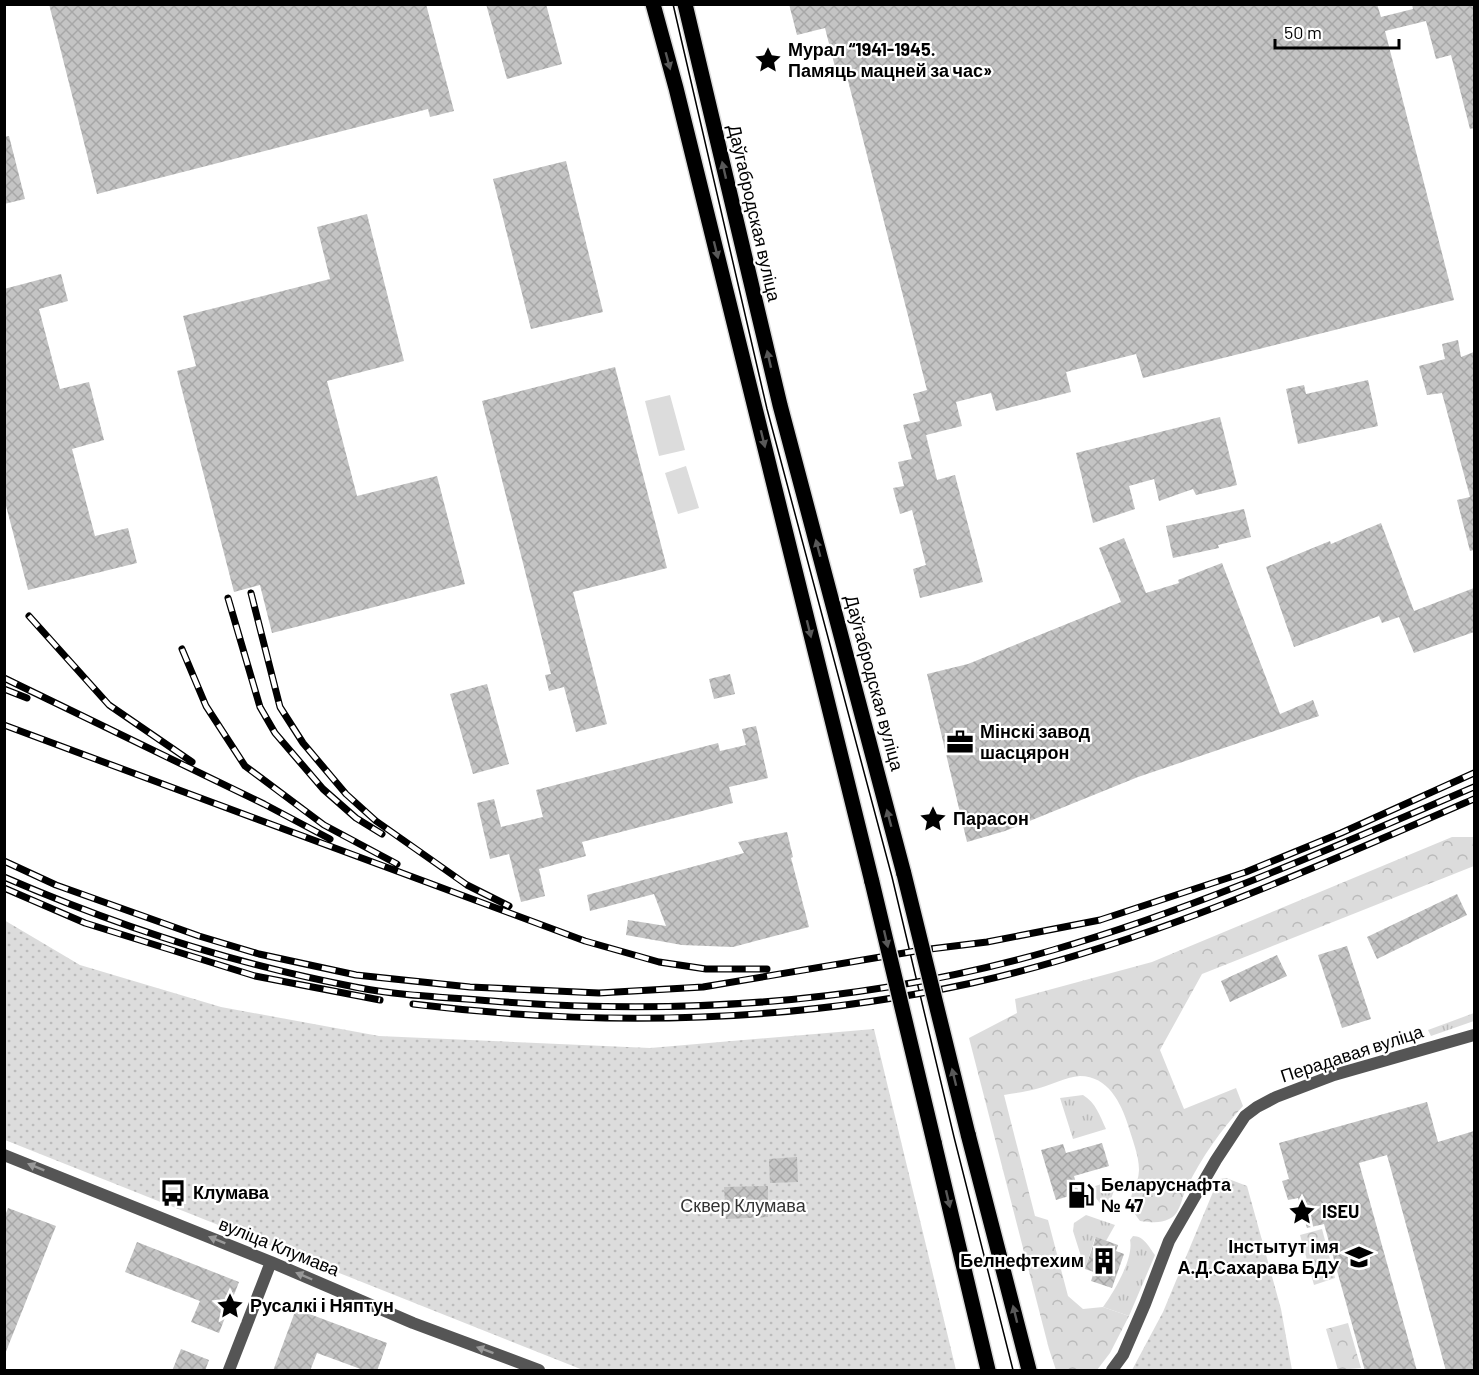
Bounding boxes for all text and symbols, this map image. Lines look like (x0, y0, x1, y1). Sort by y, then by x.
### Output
scale bar (1275, 12, 1400, 50)
text: 50 m (1284, 21, 1322, 43)
place label: Мурал “1941-1945. Памяць мацней за час» (788, 38, 992, 81)
place icon: Мурал “1941-1945. Памяць мацней за час» (753, 45, 783, 75)
one-way arrow (664, 52, 674, 70)
street label: Даўгабродская вуліца (724, 122, 786, 304)
one-way arrow (718, 160, 728, 179)
one-way arrow (711, 241, 721, 259)
one-way arrow (763, 350, 773, 369)
one-way arrow (758, 430, 768, 449)
one-way arrow (812, 539, 822, 557)
street label: Даўгабродская вуліца (841, 592, 909, 774)
one-way arrow (805, 620, 815, 638)
place label: Мінскі завод шасцярон (980, 720, 1091, 763)
office icon: Мінскі завод шасцярон (945, 727, 975, 757)
place icon: Парасон (918, 804, 948, 834)
place label: Парасон (953, 807, 1029, 829)
one-way arrow (884, 809, 894, 827)
one-way arrow (881, 930, 891, 948)
street label: Перадавая вуліца (1278, 1019, 1427, 1087)
one-way arrow (949, 1068, 959, 1086)
one-way arrow (27, 1162, 45, 1172)
place label: Беларуснафта № 47 (1101, 1173, 1232, 1216)
bus stop icon: Клумава (158, 1178, 188, 1208)
fuel station icon: Беларуснафта № 47 (1066, 1180, 1096, 1210)
place label: Клумава (193, 1181, 270, 1203)
one-way arrow (943, 1190, 953, 1208)
park label: Сквер Клумава (680, 1194, 807, 1216)
place icon: ISEU (1287, 1197, 1317, 1227)
place label: ISEU (1322, 1200, 1359, 1222)
street label: вуліца Клумава (216, 1212, 344, 1281)
one-way arrow (208, 1235, 226, 1245)
place label: Інстытут імя А.Д.Сахарава БДУ (1178, 1235, 1340, 1278)
school or university icon: Інстытут імя А.Д.Сахарава БДУ (1344, 1242, 1374, 1272)
building icon: Белнефтехим (1089, 1246, 1119, 1276)
place label: Белнефтехим (960, 1249, 1084, 1271)
one-way arrow (295, 1271, 313, 1281)
place icon: Русалкі і Няптун (215, 1291, 245, 1321)
place label: Русалкі і Няптун (250, 1294, 394, 1316)
one-way arrow (1009, 1305, 1019, 1323)
one-way arrow (476, 1344, 494, 1354)

